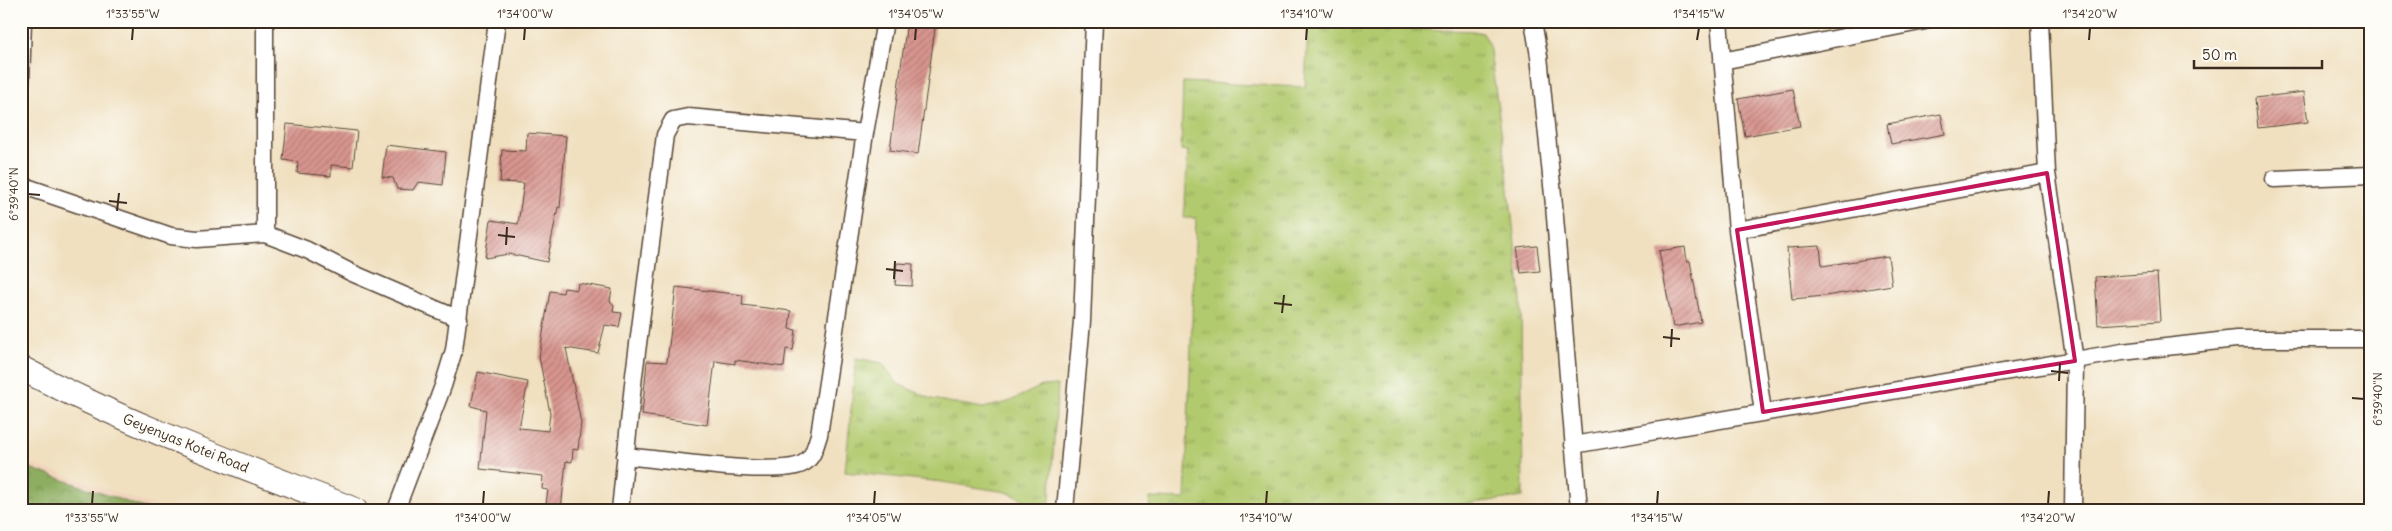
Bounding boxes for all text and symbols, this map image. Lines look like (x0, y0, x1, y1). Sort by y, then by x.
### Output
text: 1°33'55"W (106, 6, 160, 21)
text: 1°34'00"W (497, 6, 553, 21)
text: 1°34'05"W (889, 6, 943, 21)
text: 1°34'10"W (1281, 6, 1333, 21)
text: 1°34'15"W (1673, 6, 1725, 21)
text: 1°34'20"W (2063, 6, 2117, 21)
scale bar (2194, 38, 2322, 70)
text: 50 m (2202, 45, 2237, 64)
text: 6°39'40"N (6, 167, 21, 221)
text: 6°39'40"N (2370, 372, 2385, 426)
street label: Geyenyas Kotei Road (120, 409, 252, 477)
text: 1°33'55"W (65, 510, 119, 525)
text: 1°34'00"W (455, 510, 511, 525)
text: 1°34'05"W (847, 510, 901, 525)
text: 1°34'10"W (1240, 510, 1292, 525)
text: 1°34'15"W (1631, 510, 1683, 525)
text: 1°34'20"W (2021, 510, 2075, 525)

